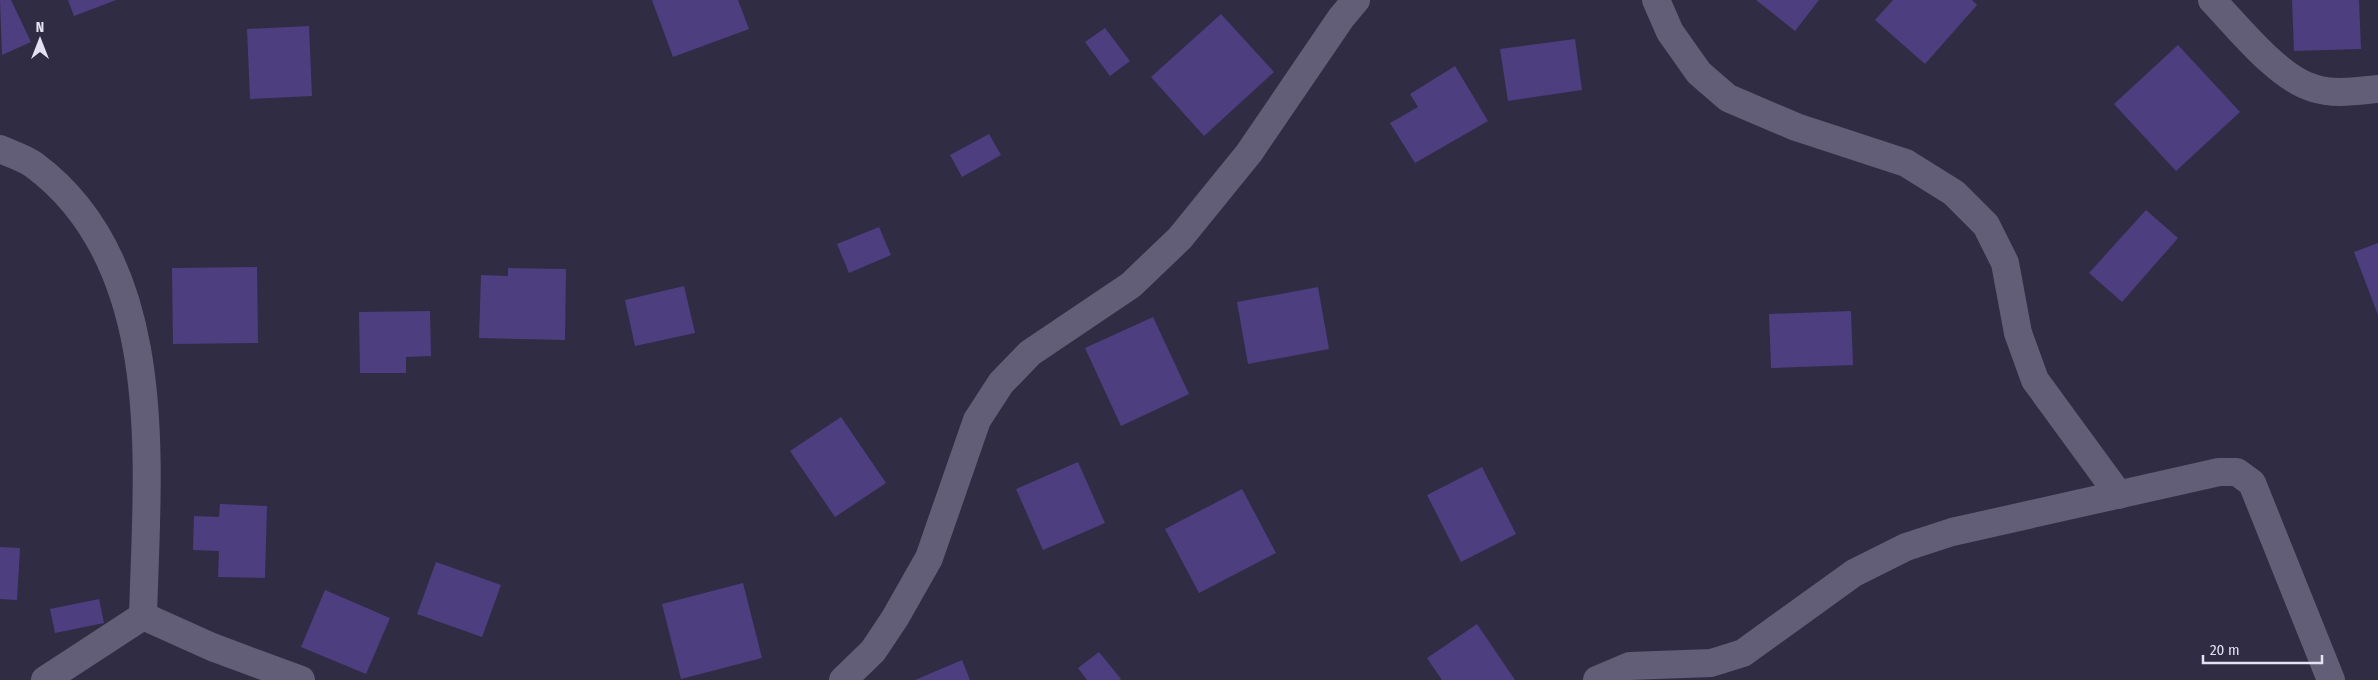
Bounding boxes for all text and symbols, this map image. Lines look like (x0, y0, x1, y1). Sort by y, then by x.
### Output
north arrow (15, 15, 65, 65)
text: N (36, 19, 44, 36)
scale bar (2203, 632, 2322, 664)
text: 20 m (2210, 641, 2240, 659)

